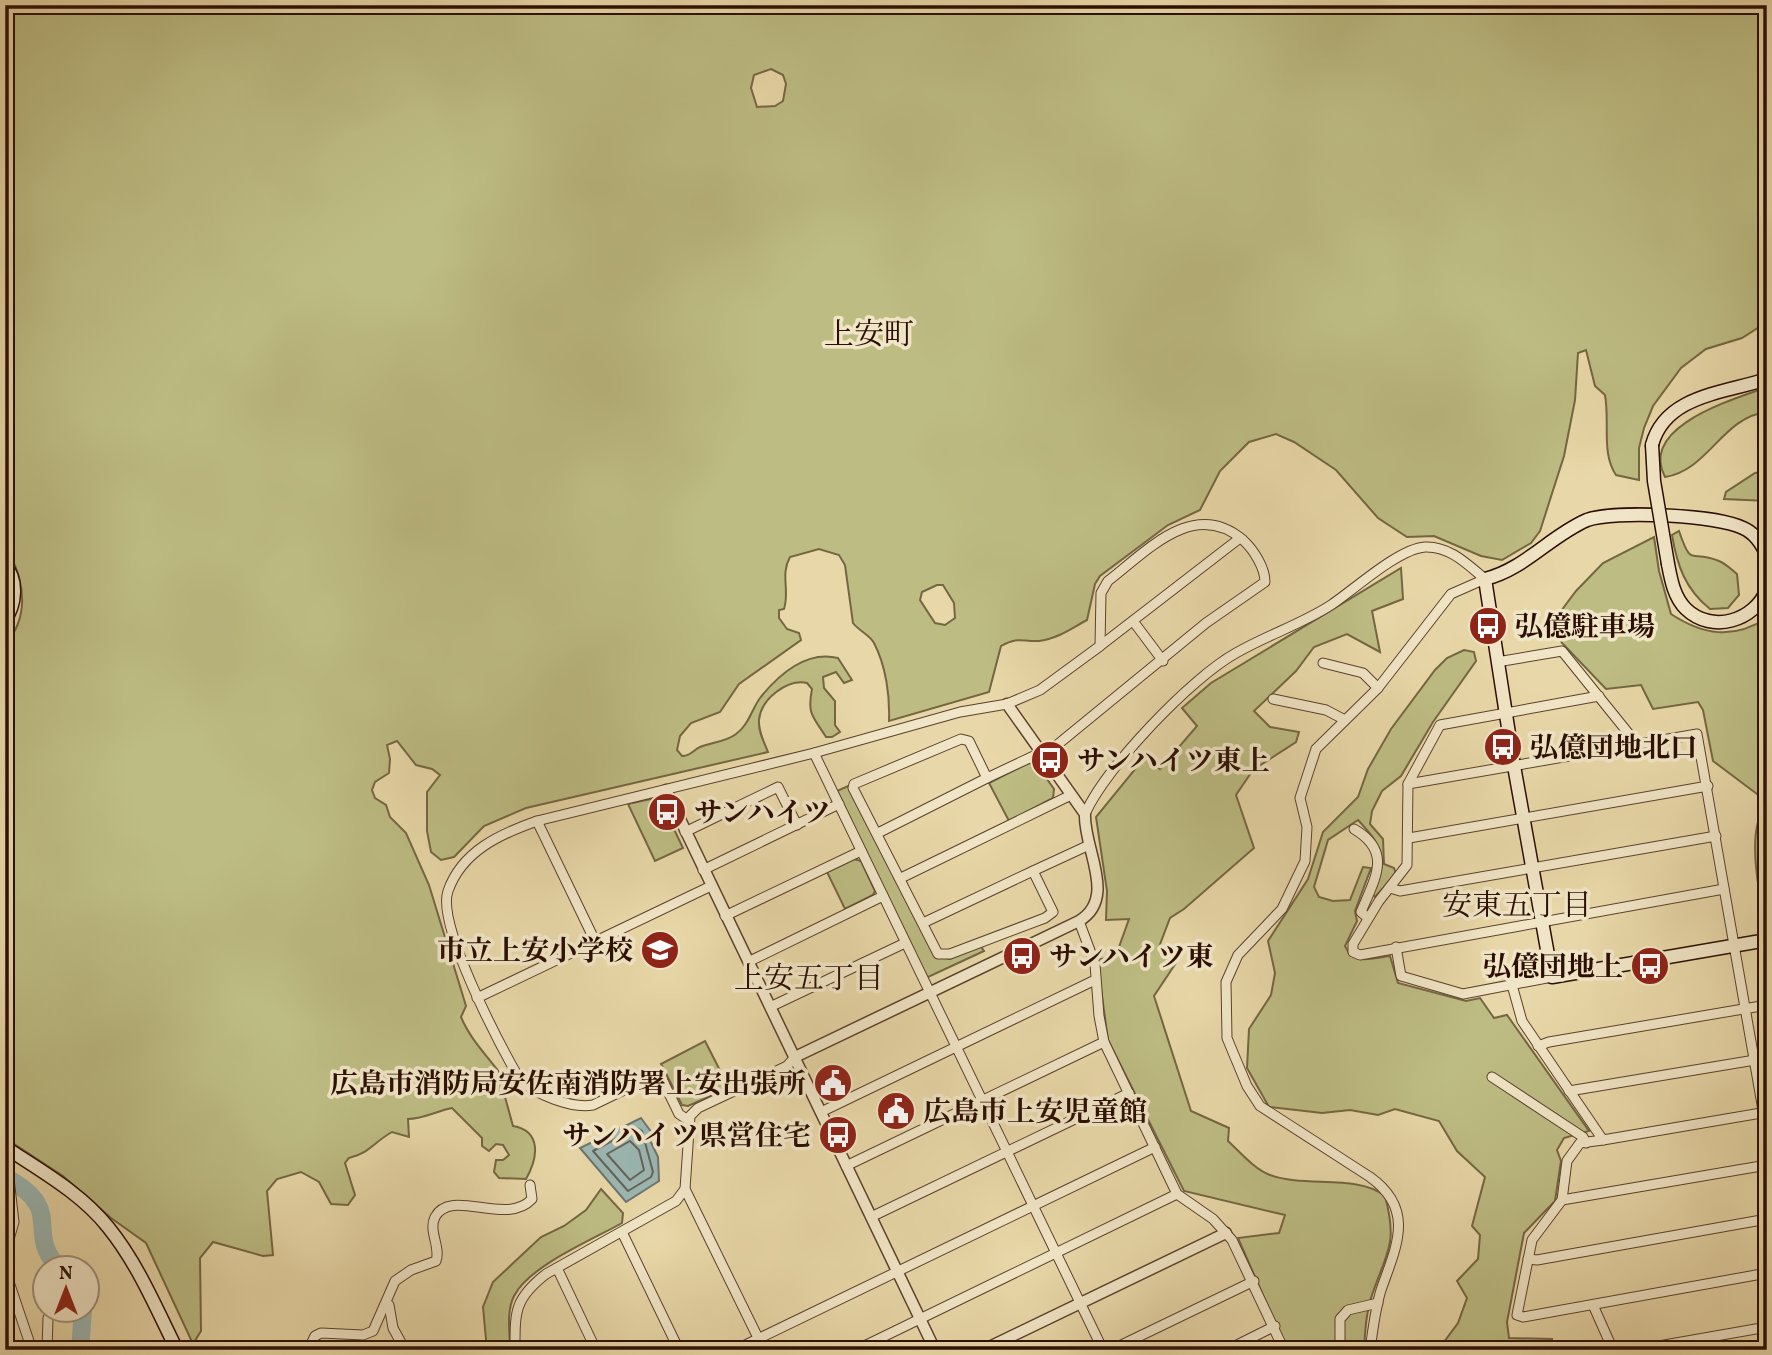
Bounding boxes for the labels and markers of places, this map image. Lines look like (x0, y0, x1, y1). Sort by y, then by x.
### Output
bus stop icon: 弘億駐車場 (1467, 605, 1509, 647)
place label: 弘億駐車場 (1515, 609, 1655, 648)
bus stop icon: 弘億団地北口 (1482, 726, 1524, 768)
place label: 弘億団地北口 (1530, 730, 1698, 769)
bus stop icon: サンハイツ東上 (1029, 739, 1071, 781)
place label: サンハイツ東上 (1077, 743, 1270, 782)
bus stop icon: サンハイツ (646, 791, 688, 833)
place label: サンハイツ (694, 795, 831, 834)
school or university icon: 市立上安小学校 (639, 929, 681, 971)
place label: 市立上安小学校 (437, 933, 633, 972)
bus stop icon: サンハイツ東 (1001, 935, 1043, 977)
place label: サンハイツ東 (1049, 939, 1214, 978)
bus stop icon: 弘億団地上 (1629, 945, 1671, 987)
place label: 弘億団地上 (1483, 949, 1623, 988)
public building icon: 広島市消防局安佐南消防署上安出張所 (812, 1062, 854, 1104)
place label: 広島市消防局安佐南消防署上安出張所 (330, 1066, 806, 1105)
public building icon: 広島市上安児童館 (875, 1090, 917, 1132)
place label: 広島市上安児童館 (923, 1094, 1147, 1133)
bus stop icon: サンハイツ県営住宅 (817, 1114, 859, 1156)
place label: サンハイツ県営住宅 (562, 1118, 811, 1157)

